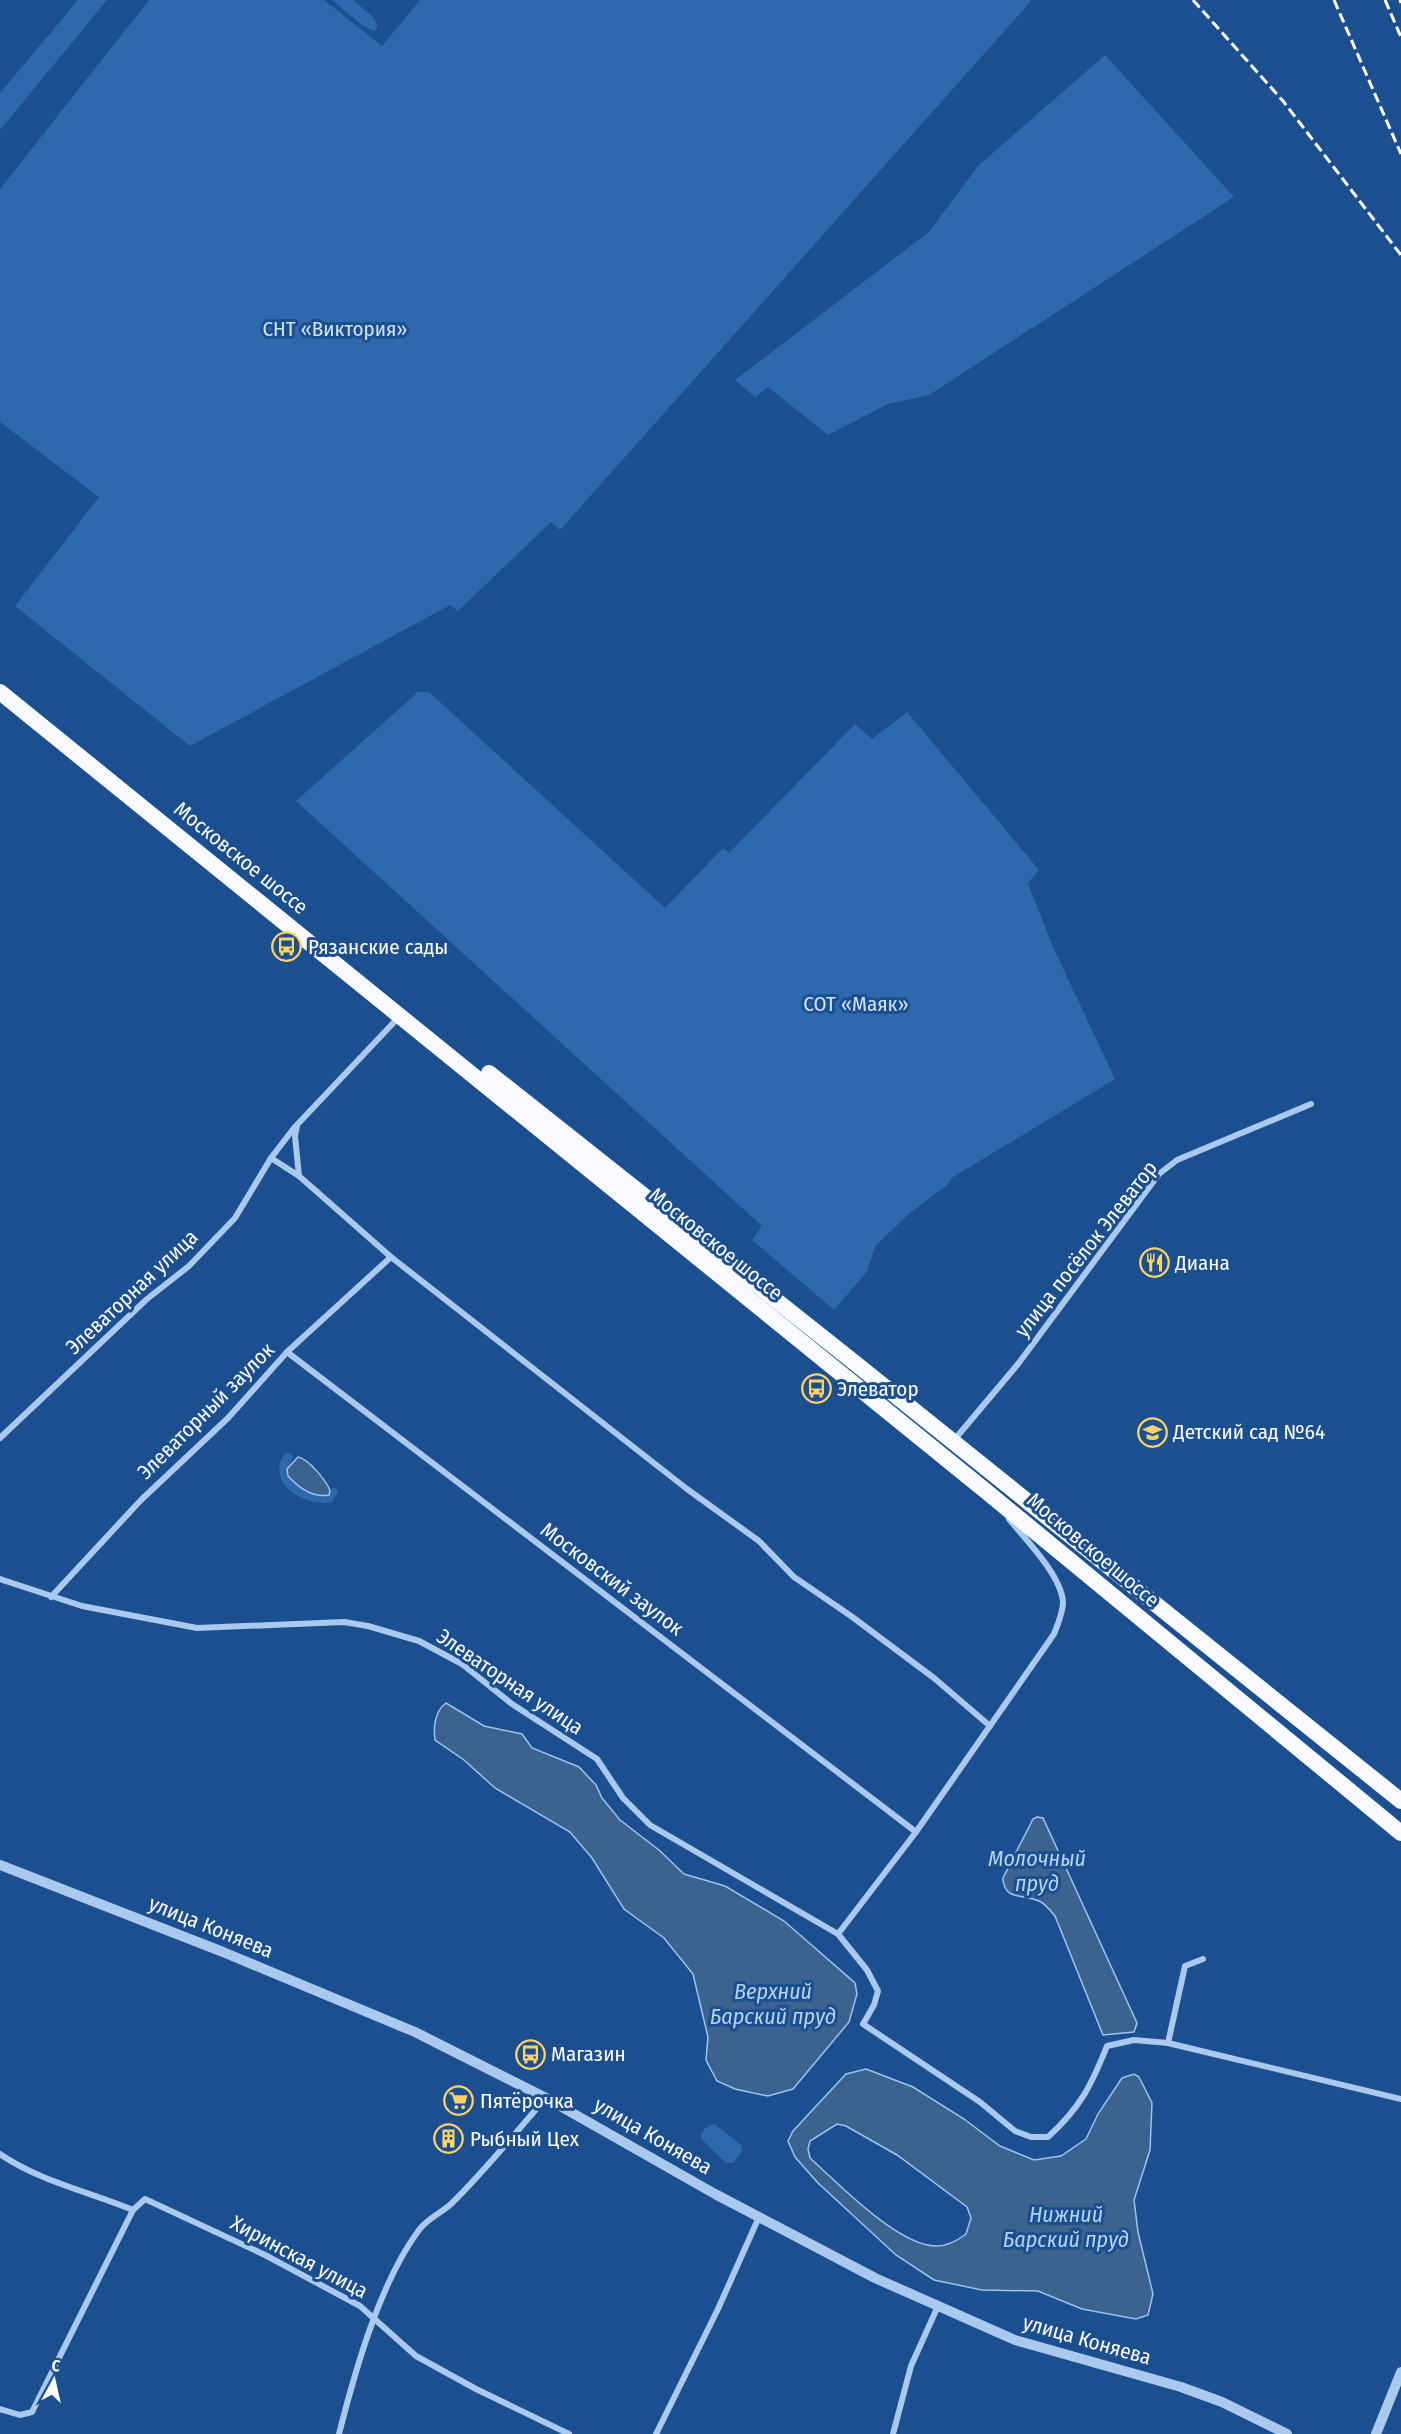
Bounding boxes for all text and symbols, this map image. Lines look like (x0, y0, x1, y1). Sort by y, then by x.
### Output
park label: СНТ «Виктория» (262, 316, 408, 342)
street label: Московское шоссе (169, 796, 313, 920)
bus stop icon: Рязанские сады (271, 931, 303, 963)
place label: Рязанские сады (308, 934, 448, 960)
park label: СОТ «Маяк» (803, 991, 909, 1017)
street label: улица посёлок Элеватор (1009, 1156, 1163, 1342)
street label: Московское шоссе (644, 1182, 788, 1306)
street label: Элеваторная улица (61, 1224, 203, 1360)
restaurant icon: Диана (1138, 1247, 1170, 1279)
place label: Диана (1174, 1250, 1230, 1276)
street label: Элеваторный заулок (132, 1337, 280, 1485)
bus stop icon: Элеватор (800, 1373, 832, 1405)
place label: Элеватор (837, 1376, 919, 1402)
school or university icon: Детский сад №64 (1136, 1416, 1168, 1448)
place label: Детский сад №64 (1172, 1419, 1325, 1445)
street label: Московское шоссе (1022, 1487, 1164, 1613)
street label: Московский заулок (535, 1517, 689, 1641)
street label: Элеваторная улица (432, 1623, 588, 1741)
water label: Молочный пруд (988, 1845, 1086, 1897)
street label: улица Коняева (145, 1890, 277, 1964)
water label: Верхний Барский пруд (710, 1978, 836, 2030)
bus stop icon: Магазин (514, 2038, 546, 2070)
place label: Магазин (551, 2041, 626, 2067)
supermarket icon: Пятёрочка (443, 2085, 475, 2117)
place label: Пятёрочка (480, 2088, 574, 2114)
street label: улица Коняева (589, 2092, 717, 2180)
building icon: Рыбный Цех (433, 2123, 465, 2155)
place label: Рыбный Цех (470, 2126, 580, 2152)
water label: Нижний Барский пруд (1003, 2201, 1129, 2253)
street label: Хиринская улица (226, 2210, 372, 2304)
street label: улица Коняева (1020, 2309, 1154, 2371)
north arrow (24, 2350, 84, 2410)
text: С (51, 2356, 62, 2376)

